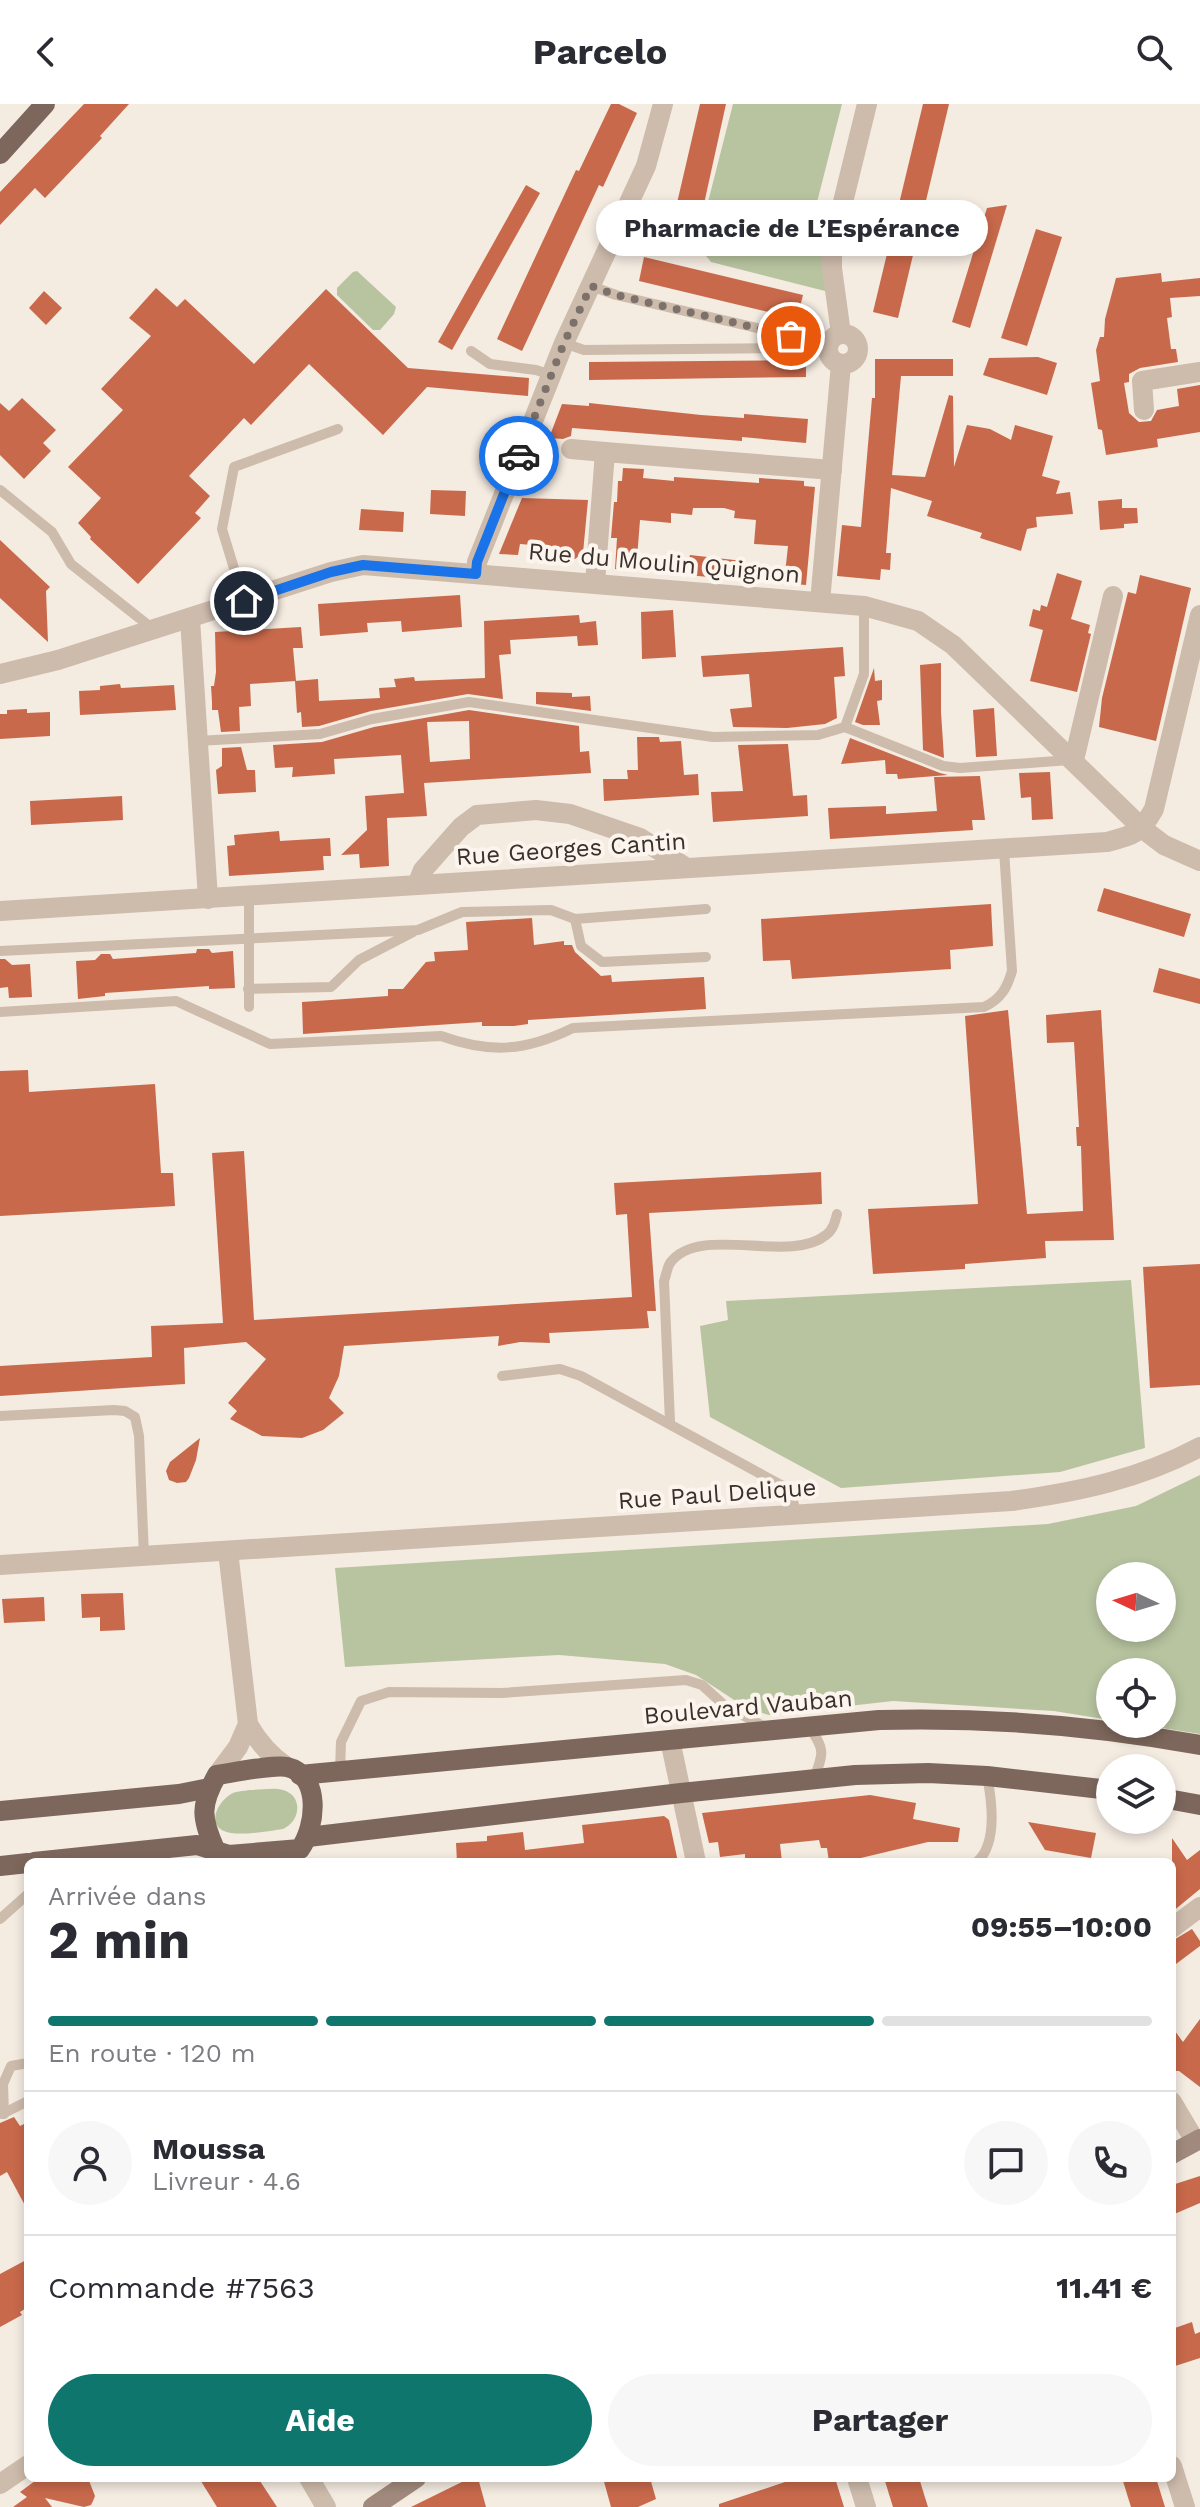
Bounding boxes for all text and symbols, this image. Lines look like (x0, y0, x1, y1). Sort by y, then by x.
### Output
icon: back (24, 30, 68, 74)
icon: search (1132, 30, 1176, 74)
text: Parcelo (533, 31, 667, 73)
callout: Pharmacie de L’Espérance (595, 200, 987, 256)
text: Pharmacie de L’Espérance (624, 213, 960, 243)
pin (757, 302, 825, 370)
icon: bag (769, 314, 813, 358)
courier (479, 416, 559, 496)
icon: car (497, 434, 541, 478)
street label: Rue du Moulin Quignon (527, 537, 801, 589)
pin (210, 567, 278, 635)
icon: home (222, 579, 266, 623)
street label: Rue Georges Cantin (455, 827, 687, 871)
street label: Rue Paul Delique (617, 1473, 817, 1515)
north arrow (1096, 1562, 1176, 1642)
map controls (1096, 1562, 1176, 1834)
button: locate (1096, 1658, 1176, 1738)
street label: Boulevard Vauban (643, 1684, 853, 1730)
button: layers (1096, 1754, 1176, 1834)
text: Arrivée dans (48, 1881, 207, 1911)
text: 09:55–10:00 (971, 1909, 1152, 1944)
text: 2 min (48, 1910, 190, 1971)
text: En route · 120 m (48, 2038, 255, 2068)
button: person (48, 2121, 132, 2205)
button: chat (964, 2121, 1048, 2205)
button: phone (1068, 2121, 1152, 2205)
text: Moussa (152, 2131, 265, 2166)
text: Livreur · 4.6 (152, 2166, 301, 2196)
text: Commande #7563 (48, 2270, 315, 2305)
text: 11.41 € (1056, 2270, 1152, 2305)
button: Aide (48, 2374, 592, 2466)
button: Partager (608, 2374, 1152, 2466)

